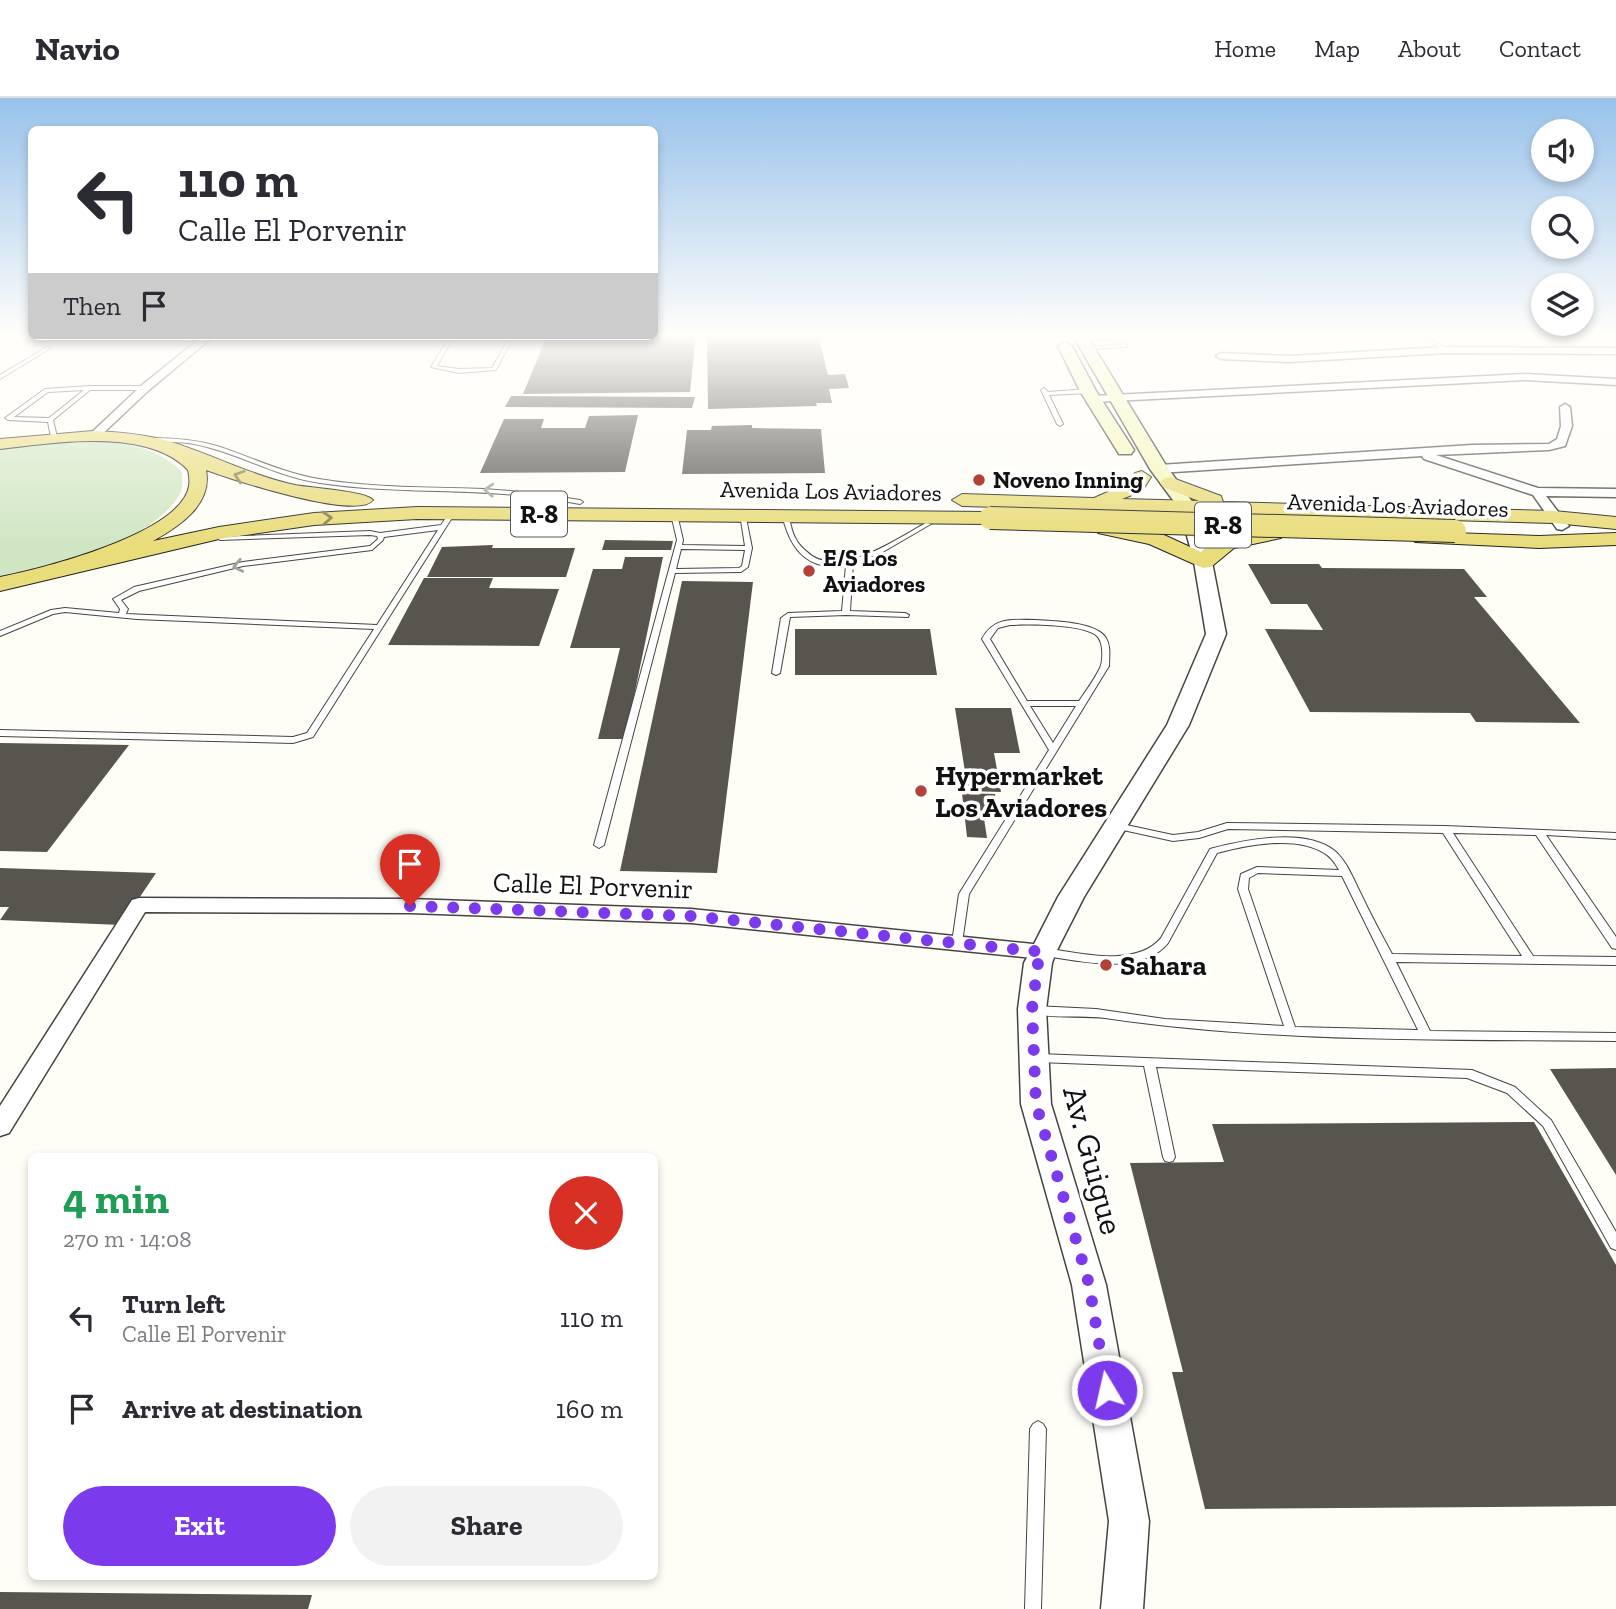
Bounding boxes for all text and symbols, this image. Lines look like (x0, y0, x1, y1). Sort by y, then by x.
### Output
text: Navio (35, 29, 120, 68)
text: Home (1214, 34, 1276, 63)
text: Map (1314, 34, 1360, 63)
text: About (1398, 34, 1461, 63)
text: Contact (1499, 34, 1581, 63)
map controls (1531, 119, 1594, 336)
button: sound (1531, 119, 1594, 182)
text: 110 m (178, 151, 298, 210)
icon: left (63, 154, 154, 245)
button: search (1531, 196, 1594, 259)
text: Calle El Porvenir (178, 211, 407, 249)
button: layers (1531, 273, 1594, 336)
icon: arrive (135, 287, 173, 325)
text: Then (63, 290, 121, 322)
place label: Noveno Inning (993, 466, 1143, 494)
one-way arrow (233, 470, 246, 484)
marker: Noveno Inning (971, 472, 987, 488)
street label: Avenida Los Aviadores (720, 475, 942, 507)
one-way arrow (483, 483, 494, 498)
street label: Avenida Los Aviadores (1287, 487, 1509, 523)
road number: R-8 (511, 492, 567, 536)
road number: R-8 (1195, 502, 1251, 547)
one-way arrow (322, 511, 333, 526)
place label: E/S Los Aviadores (823, 544, 925, 598)
one-way arrow (232, 557, 244, 572)
marker: E/S Los Aviadores (801, 563, 817, 579)
place label: Hypermarket Los Aviadores (935, 759, 1107, 824)
marker: Hypermarket Los Aviadores (913, 783, 929, 799)
pin (380, 834, 440, 906)
icon: arrive (391, 845, 429, 883)
street label: Calle El Porvenir (492, 866, 694, 905)
place label: Sahara (1120, 949, 1207, 982)
marker: Sahara (1098, 957, 1114, 973)
street label: Av. Guigue (1055, 1082, 1132, 1239)
text: 4 min (63, 1173, 169, 1224)
button: close (549, 1176, 623, 1250)
text: 270 m · 14:08 (63, 1225, 192, 1253)
text: Turn left (122, 1288, 225, 1320)
icon: left (63, 1299, 101, 1337)
text: 110 m (560, 1302, 623, 1334)
text: Calle El Porvenir (122, 1320, 287, 1348)
position arrow (1070, 1353, 1144, 1427)
icon: arrive (63, 1390, 101, 1428)
text: Arrive at destination (122, 1393, 362, 1425)
text: 160 m (556, 1393, 623, 1425)
button: Exit (63, 1486, 336, 1566)
button: Share (350, 1486, 623, 1566)

